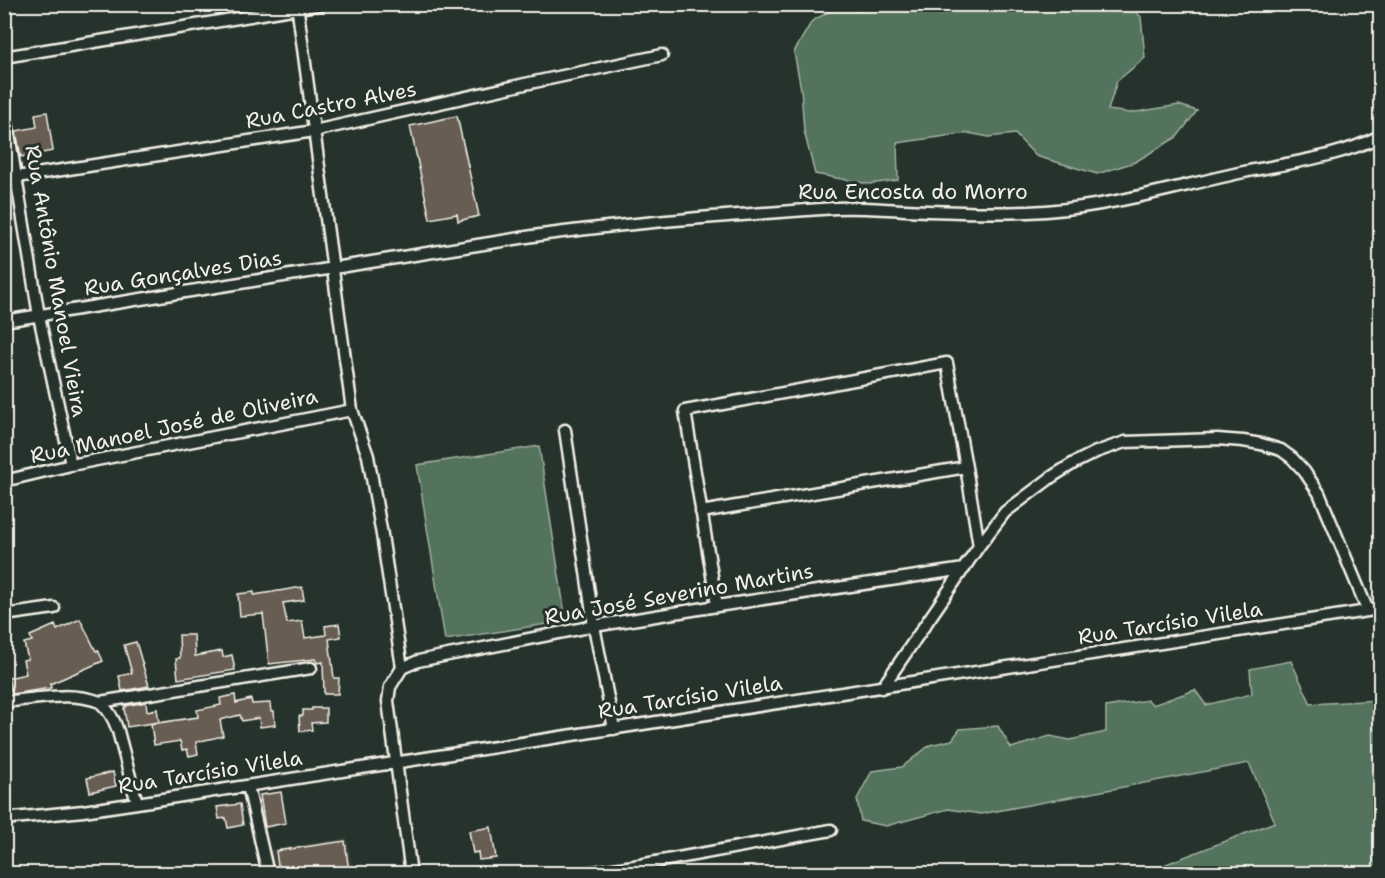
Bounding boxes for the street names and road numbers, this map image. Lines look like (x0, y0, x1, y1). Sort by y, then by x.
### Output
street label: Rua Castro Alves (243, 75, 419, 135)
street label: Rua Antônio Manoel Vieira (18, 143, 94, 419)
street label: Rua Encosta do Morro (798, 178, 1028, 206)
street label: Rua Gonçalves Dias (82, 244, 284, 302)
street label: Rua Manoel José de Oliveira (28, 382, 320, 470)
street label: Rua José Severino Martins (542, 557, 816, 631)
street label: Rua Tarcísio Vilela (1076, 595, 1264, 651)
street label: Rua Tarcísio Vilela (596, 669, 784, 725)
street label: Rua Tarcísio Vilela (116, 744, 304, 800)

